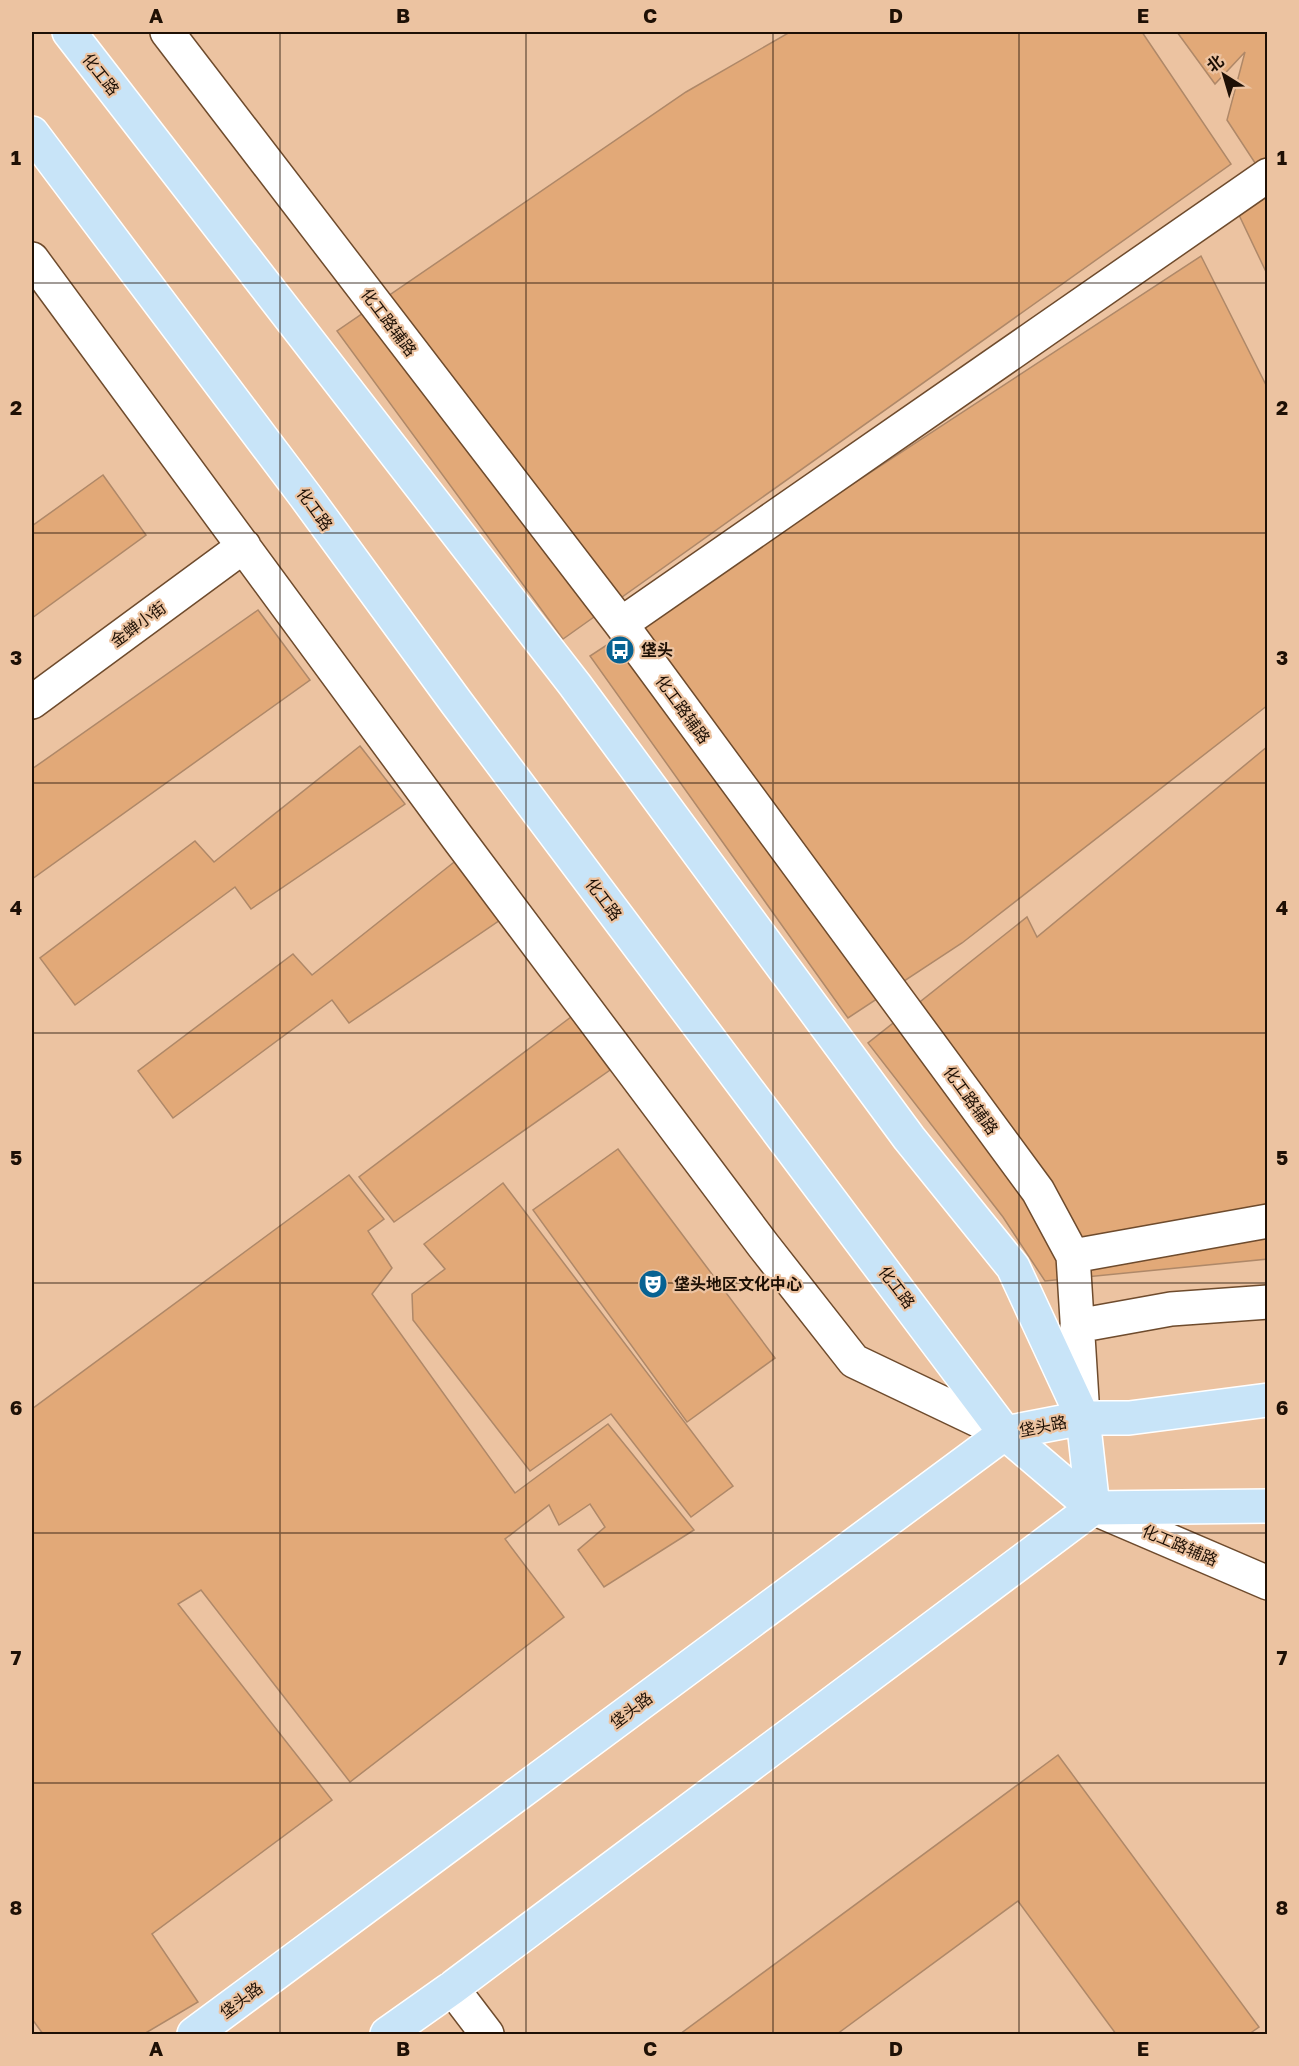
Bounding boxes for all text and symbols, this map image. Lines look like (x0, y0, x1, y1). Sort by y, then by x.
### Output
text: A (149, 3, 163, 27)
text: B (396, 3, 410, 27)
text: C (643, 3, 657, 27)
text: D (889, 3, 903, 27)
text: E (1137, 3, 1149, 27)
north arrow (1194, 45, 1254, 105)
street label: 化工路 (78, 49, 124, 99)
text: 北 (1203, 50, 1227, 76)
text: 1 (11, 145, 21, 169)
text: 1 (1277, 145, 1287, 169)
street label: 化工路辅路 (357, 284, 421, 360)
text: 2 (10, 395, 22, 419)
text: 2 (1276, 395, 1288, 419)
street label: 化工路 (293, 484, 337, 534)
street label: 金蝉小街 (106, 597, 170, 651)
bus stop icon: 垡头 (604, 634, 636, 666)
place label: 垡头 (641, 640, 673, 660)
text: 3 (10, 645, 22, 669)
text: 3 (1276, 645, 1288, 669)
street label: 化工路辅路 (651, 671, 715, 747)
street label: 化工路 (582, 874, 626, 924)
text: 4 (10, 895, 22, 919)
text: 4 (1276, 895, 1288, 919)
street label: 化工路辅路 (939, 1062, 1003, 1138)
text: 5 (10, 1145, 22, 1169)
text: 5 (1276, 1145, 1288, 1169)
street label: 化工路 (875, 1262, 919, 1312)
theatre icon: 垡头地区文化中心 (637, 1268, 669, 1300)
place label: 垡头地区文化中心 (674, 1274, 802, 1294)
text: 6 (10, 1395, 22, 1419)
text: 6 (1276, 1395, 1288, 1419)
street label: 垡头路 (1018, 1412, 1068, 1440)
street label: 化工路辅路 (1139, 1520, 1221, 1570)
text: 7 (11, 1645, 22, 1669)
text: 7 (1277, 1645, 1288, 1669)
street label: 垡头路 (606, 1688, 656, 1732)
text: 8 (10, 1895, 22, 1919)
text: 8 (1276, 1895, 1288, 1919)
street label: 垡头路 (216, 1978, 266, 2022)
text: A (149, 2036, 163, 2060)
text: B (396, 2036, 410, 2060)
text: C (643, 2036, 657, 2060)
text: D (889, 2036, 903, 2060)
text: E (1137, 2036, 1149, 2060)

